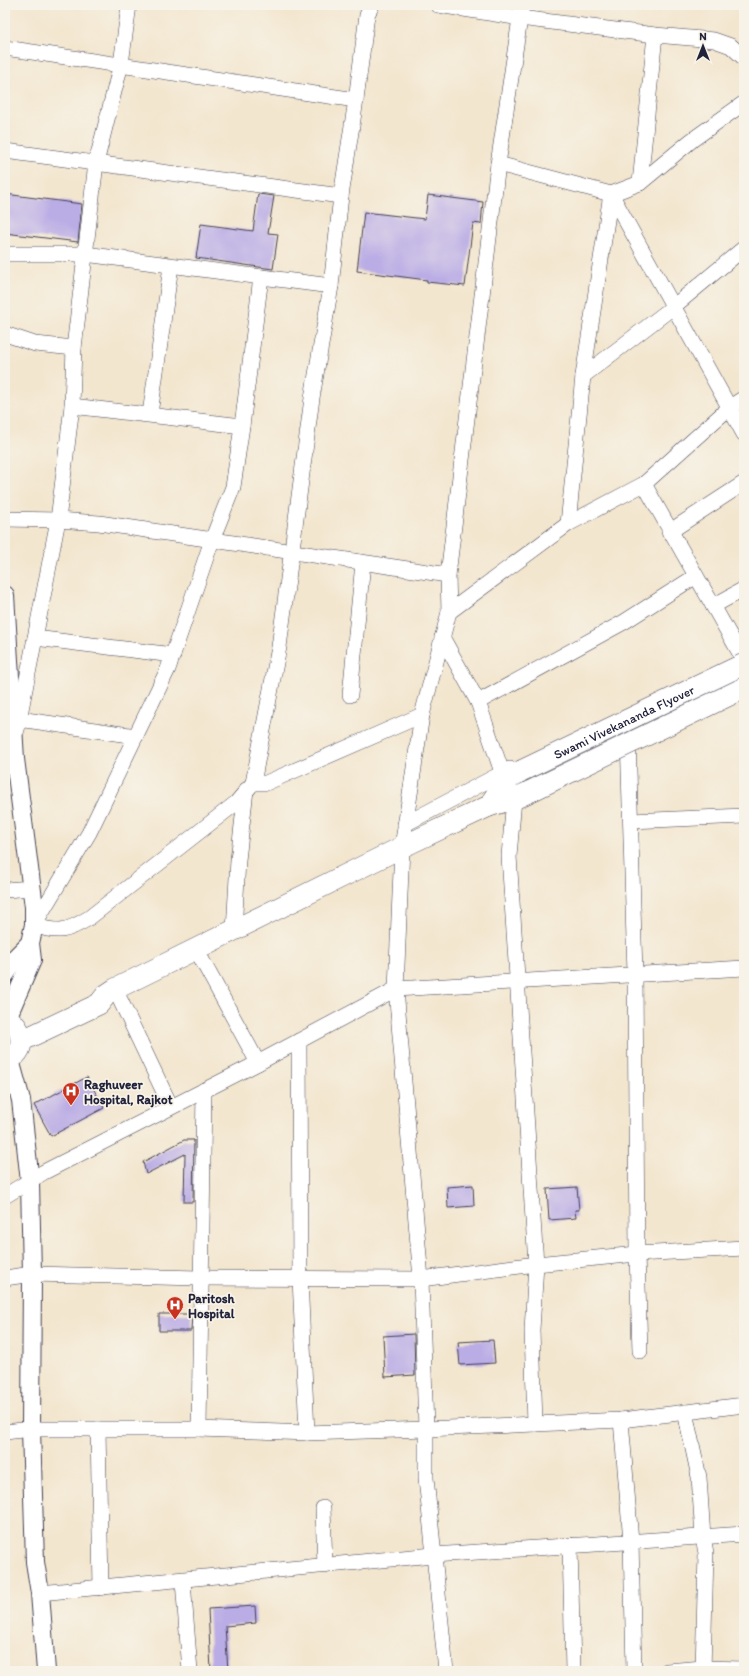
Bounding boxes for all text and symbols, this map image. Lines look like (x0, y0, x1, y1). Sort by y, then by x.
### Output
north arrow (683, 26, 723, 66)
text: N (699, 30, 707, 43)
street label: Swami Vivekananda Flyover (551, 682, 697, 762)
place label: Raghuveer Hospital, Rajkot (84, 1077, 173, 1108)
hospital icon: Raghuveer Hospital, Rajkot (61, 1081, 81, 1106)
place label: Paritosh Hospital (188, 1291, 236, 1322)
hospital icon: Paritosh Hospital (165, 1295, 185, 1320)

